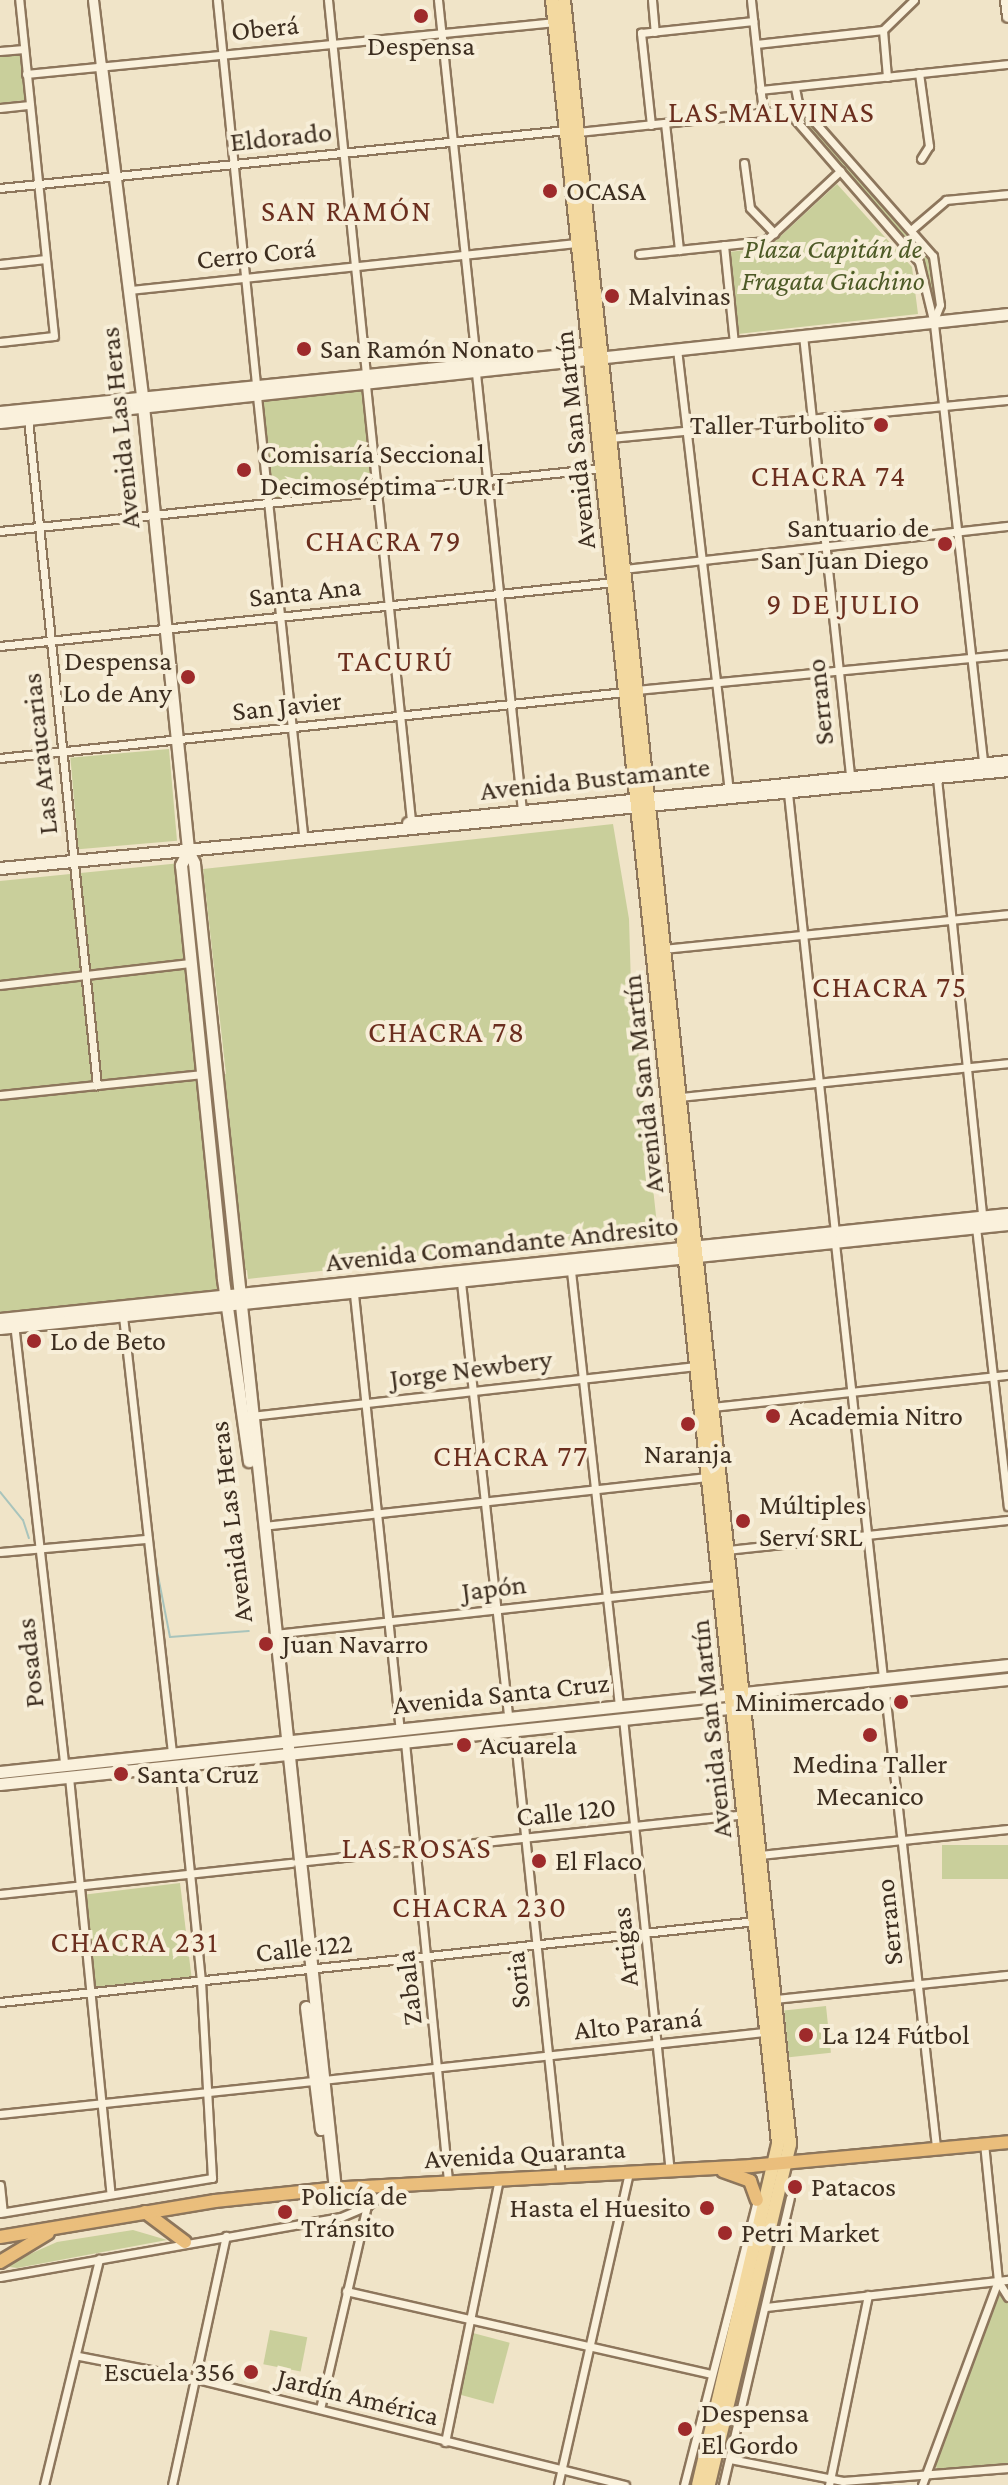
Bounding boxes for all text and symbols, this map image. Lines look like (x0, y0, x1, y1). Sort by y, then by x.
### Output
marker: Despensa (412, 7, 430, 25)
street label: Oberá (230, 8, 300, 48)
place label: Despensa (367, 29, 475, 63)
district label: LAS MALVINAS (668, 94, 876, 130)
street label: Eldorado (228, 115, 334, 159)
place label: OCASA (566, 174, 646, 208)
marker: OCASA (541, 182, 559, 200)
district label: SAN RAMÓN (261, 193, 433, 229)
street label: Cerro Corá (195, 231, 317, 277)
park label: Plaza Capitán de Fragata Giachino (741, 232, 925, 298)
place label: Malvinas (628, 279, 731, 313)
marker: Malvinas (603, 287, 621, 305)
street label: Avenida Las Heras (93, 325, 147, 531)
street label: Avenida San Martín (547, 329, 603, 551)
place label: San Ramón Nonato (320, 332, 534, 366)
marker: San Ramón Nonato (295, 340, 313, 358)
place label: Taller Turbolito (690, 408, 865, 442)
marker: Taller Turbolito (872, 416, 890, 434)
place label: Comisaría Seccional Decimoséptima - UR I (260, 437, 504, 503)
district label: CHACRA 74 (751, 458, 907, 494)
marker: Comisaría Seccional Decimoséptima - UR I (235, 461, 253, 479)
place label: Santuario de San Juan Diego (761, 511, 929, 577)
district label: CHACRA 79 (305, 523, 463, 559)
marker: Santuario de San Juan Diego (936, 535, 954, 553)
street label: Santa Ana (247, 569, 363, 615)
district label: 9 DE JULIO (766, 586, 922, 622)
district label: TACURÚ (338, 643, 454, 679)
place label: Despensa Lo de Any (63, 644, 172, 710)
street label: Serrano (799, 657, 841, 747)
marker: Despensa Lo de Any (179, 668, 197, 686)
street label: Las Araucarias (15, 672, 65, 836)
street label: San Javier (231, 684, 343, 728)
street label: Avenida Bustamante (479, 750, 711, 808)
district label: CHACRA 75 (812, 969, 968, 1005)
street label: Avenida San Martín (615, 973, 671, 1195)
district label: CHACRA 78 (368, 1014, 526, 1050)
street label: Avenida Comandante Andresito (324, 1209, 680, 1279)
place label: Lo de Beto (50, 1324, 166, 1358)
marker: Lo de Beto (25, 1332, 43, 1350)
street label: Jorge Newbery (388, 1342, 554, 1396)
place label: Academia Nitro (789, 1399, 963, 1433)
marker: Academia Nitro (764, 1407, 782, 1425)
marker: Naranja (679, 1415, 697, 1433)
street label: Avenida Las Heras (202, 1419, 260, 1625)
place label: Naranja (644, 1437, 732, 1471)
district label: CHACRA 77 (433, 1438, 589, 1474)
place label: Múltiples Serví SRL (759, 1488, 866, 1554)
marker: Múltiples Serví SRL (734, 1512, 752, 1530)
street label: Japón (460, 1567, 528, 1609)
street label: Posadas (9, 1616, 51, 1710)
street label: Avenida San Martín (683, 1618, 739, 1840)
place label: Juan Navarro (282, 1627, 428, 1661)
marker: Juan Navarro (257, 1635, 275, 1653)
street label: Avenida Santa Cruz (391, 1666, 611, 1722)
place label: Minimercado (735, 1685, 885, 1719)
marker: Minimercado (892, 1693, 910, 1711)
marker: Medina Taller Mecanico (861, 1726, 879, 1744)
place label: Acuarela (480, 1728, 577, 1762)
marker: Acuarela (455, 1736, 473, 1754)
place label: Medina Taller Mecanico (792, 1747, 948, 1813)
place label: Santa Cruz (137, 1757, 259, 1791)
marker: Santa Cruz (112, 1765, 130, 1783)
street label: Calle 120 (514, 1790, 618, 1834)
district label: LAS ROSAS (342, 1830, 492, 1866)
place label: El Flaco (555, 1844, 642, 1878)
marker: El Flaco (530, 1852, 548, 1870)
street label: Serrano (868, 1877, 910, 1967)
district label: CHACRA 230 (392, 1889, 568, 1925)
street label: Artigas (604, 1906, 646, 1988)
district label: CHACRA 231 (51, 1924, 219, 1960)
street label: Calle 122 (254, 1926, 354, 1970)
street label: Zabala (388, 1949, 430, 2027)
street label: Soria (498, 1950, 538, 2010)
street label: Alto Paraná (572, 2001, 704, 2047)
place label: La 124 Fútbol (822, 2018, 969, 2052)
marker: La 124 Fútbol (797, 2026, 815, 2044)
street label: Avenida Quaranta (423, 2132, 627, 2176)
place label: Patacos (811, 2170, 896, 2204)
marker: Patacos (786, 2178, 804, 2196)
place label: Policía de Tránsito (301, 2179, 407, 2245)
place label: Hasta el Huesito (510, 2191, 691, 2225)
marker: Hasta el Huesito (698, 2199, 716, 2217)
marker: Policía de Tránsito (276, 2203, 294, 2221)
place label: Petri Market (741, 2216, 879, 2250)
marker: Petri Market (716, 2224, 734, 2242)
place label: Escuela 356 (104, 2355, 235, 2389)
street label: Jardín América (274, 2361, 442, 2433)
marker: Escuela 356 (242, 2363, 260, 2381)
place label: Despensa El Gordo (701, 2396, 809, 2462)
marker: Despensa El Gordo (676, 2420, 694, 2438)

